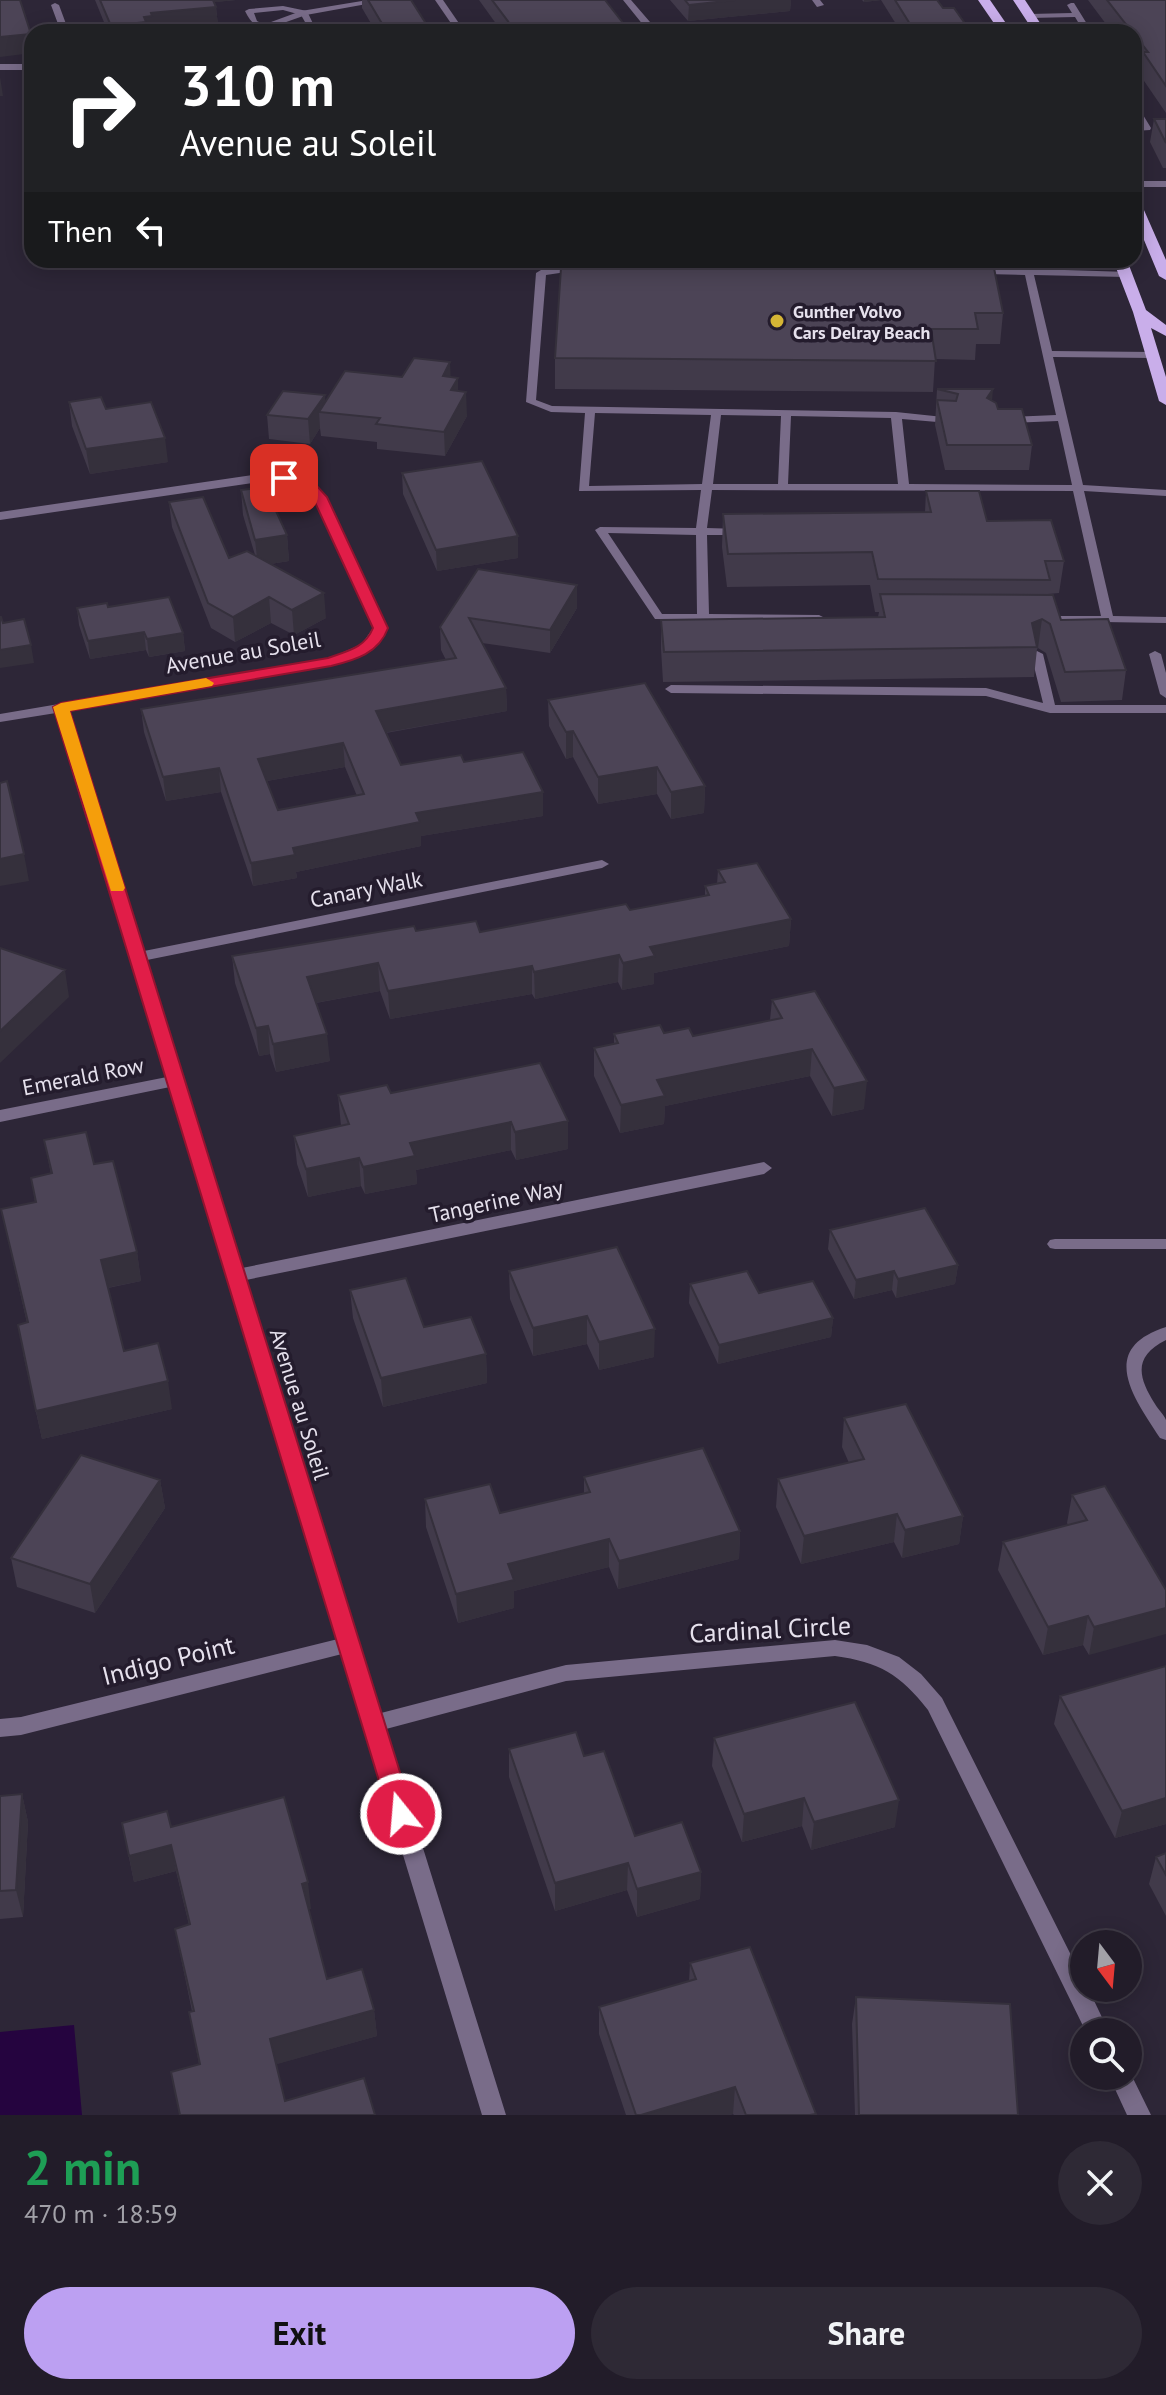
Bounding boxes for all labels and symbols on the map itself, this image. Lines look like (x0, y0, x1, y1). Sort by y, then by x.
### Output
place label: Gunther Volvo Cars Delray Beach (793, 300, 930, 344)
marker: Gunther Volvo Cars Delray Beach (768, 312, 786, 330)
pin (250, 444, 318, 512)
street label: Avenue au Soleil (163, 625, 323, 679)
street label: Canary Walk (308, 864, 425, 914)
street label: Emerald Row (20, 1051, 146, 1101)
street label: Tangerine Way (426, 1173, 566, 1229)
street label: Avenue au Soleil (264, 1325, 336, 1484)
street label: Cardinal Circle (688, 1608, 852, 1650)
street label: Indigo Point (98, 1628, 238, 1692)
position arrow (359, 1772, 443, 1856)
north arrow (1070, 1930, 1142, 2002)

